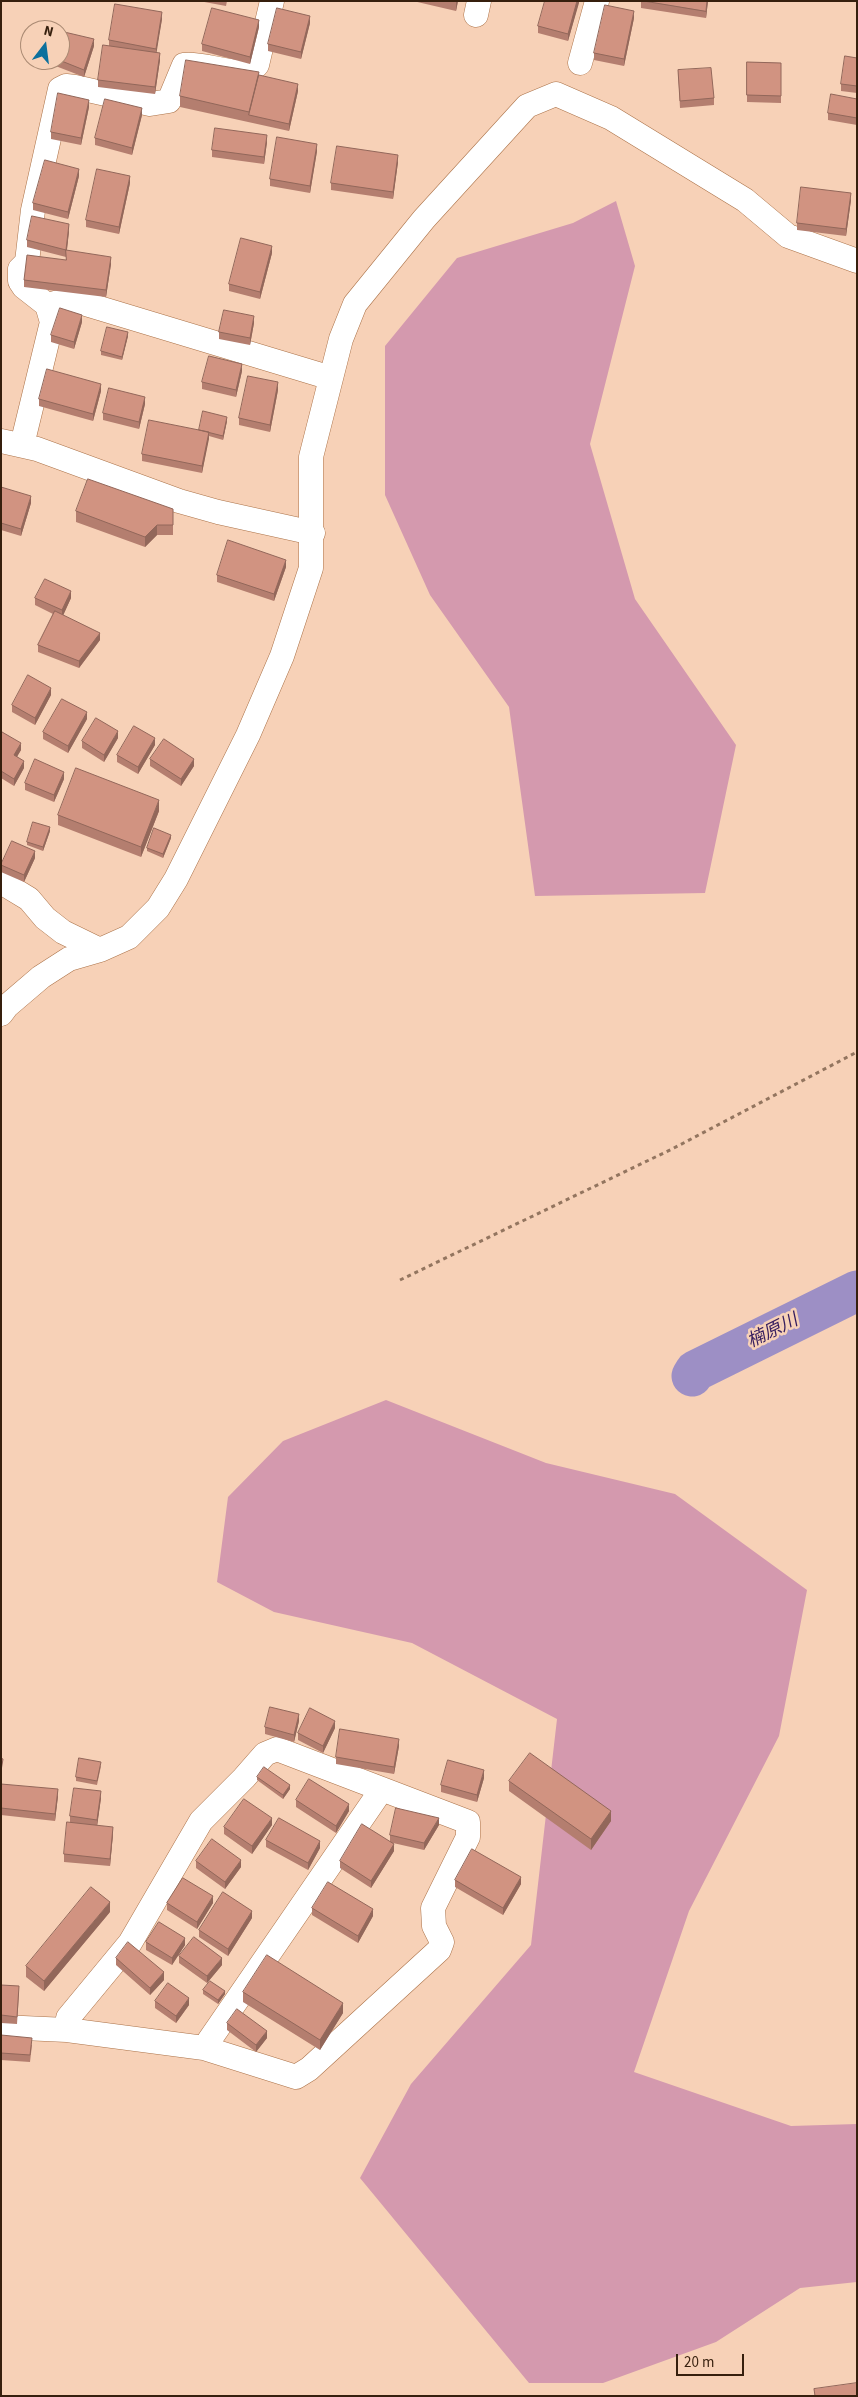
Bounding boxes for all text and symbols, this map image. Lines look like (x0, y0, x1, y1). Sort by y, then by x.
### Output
north arrow (20, 20, 70, 70)
text: N (42, 21, 56, 42)
water label: 楠原川 (744, 1310, 802, 1354)
scale bar (678, 2344, 746, 2376)
text: 20 m (684, 2352, 714, 2373)

